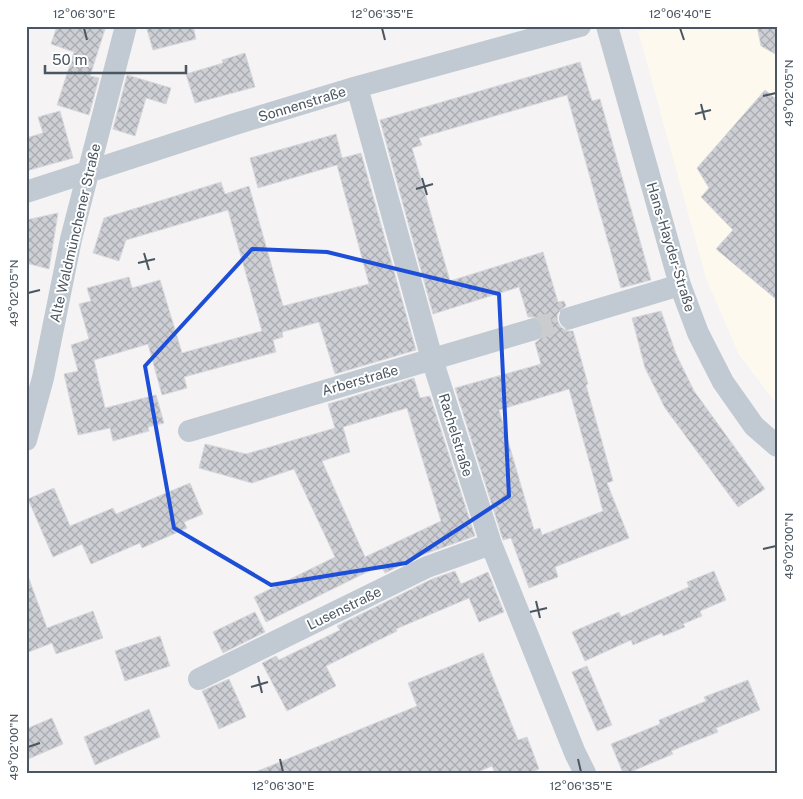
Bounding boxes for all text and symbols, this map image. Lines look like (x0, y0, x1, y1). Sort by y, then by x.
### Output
text: 12°06'30"E (53, 7, 115, 21)
text: 12°06'35"E (350, 7, 414, 21)
text: 12°06'40"E (649, 7, 711, 21)
scale bar (45, 42, 186, 74)
text: 50 m (52, 51, 87, 68)
text: 49°02'05"N (782, 59, 796, 127)
street label: Sonnenstraße (256, 83, 348, 125)
street label: Alte Waldmünchener Straße (47, 142, 103, 324)
street label: Hans-Hayder-Straße (644, 180, 698, 314)
text: 49°02'05"N (7, 259, 21, 327)
street label: Arberstraße (320, 361, 400, 399)
street label: Rachelstraße (436, 391, 476, 479)
text: 49°02'00"N (782, 513, 796, 579)
street label: Lusenstraße (304, 583, 384, 633)
text: 49°02'00"N (7, 714, 21, 780)
text: 12°06'30"E (252, 779, 314, 793)
text: 12°06'35"E (549, 779, 613, 793)

